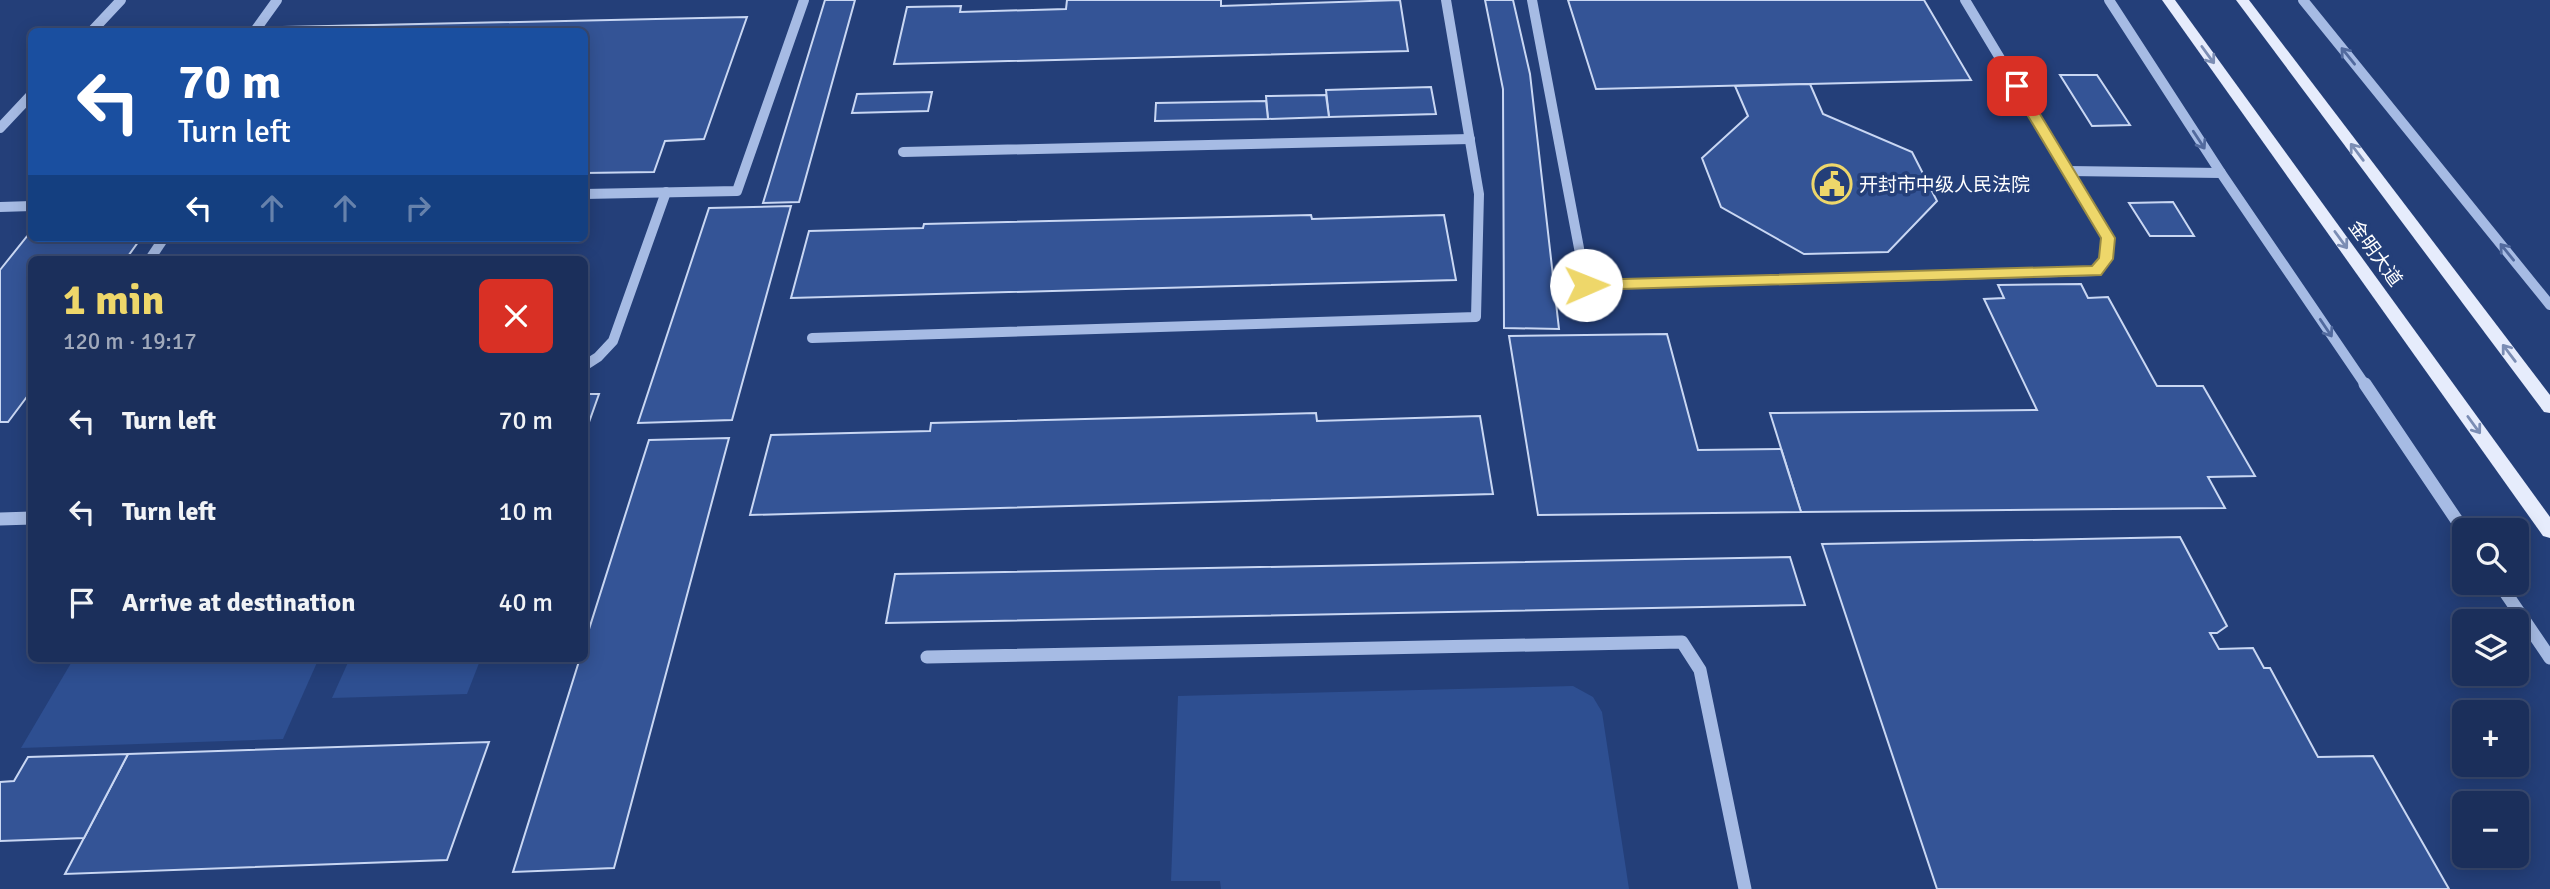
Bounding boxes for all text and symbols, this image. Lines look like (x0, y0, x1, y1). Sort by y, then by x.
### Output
one-way arrow (2201, 45, 2215, 64)
one-way arrow (2341, 48, 2356, 66)
text: 70 m (178, 52, 281, 112)
icon: left (63, 56, 154, 147)
pin (1987, 56, 2047, 116)
icon: arrive (1998, 67, 2036, 105)
text: Turn left (178, 112, 291, 151)
one-way arrow (2193, 129, 2207, 149)
one-way arrow (2349, 143, 2364, 162)
public building icon: 开封市中级人民法院 (1811, 163, 1853, 205)
place label: 开封市中级人民法院 (1859, 173, 2030, 197)
icon: left (180, 189, 218, 227)
icon: ahead (253, 189, 291, 227)
icon: ahead (326, 189, 364, 227)
icon: right (399, 189, 437, 227)
street label: 金明大道 (2343, 216, 2407, 291)
one-way arrow (2334, 230, 2348, 249)
one-way arrow (2499, 244, 2515, 262)
position arrow (1549, 248, 1623, 322)
text: 1 min (63, 275, 164, 326)
button: close (479, 279, 553, 353)
one-way arrow (2319, 318, 2333, 337)
text: 120 m · 19:17 (63, 327, 197, 356)
one-way arrow (2501, 344, 2516, 363)
icon: left (63, 402, 101, 440)
text: Turn left (122, 405, 216, 437)
text: 70 m (498, 405, 553, 437)
one-way arrow (2466, 415, 2481, 434)
icon: left (63, 493, 101, 531)
text: Turn left (122, 496, 216, 528)
text: 10 m (498, 496, 553, 528)
map controls (2452, 518, 2529, 868)
button: search (2452, 518, 2529, 595)
icon: arrive (63, 584, 101, 622)
text: Arrive at destination (122, 587, 355, 619)
text: 40 m (498, 587, 553, 619)
button: layers (2452, 609, 2529, 686)
button: + (2452, 700, 2529, 777)
button: − (2452, 791, 2529, 868)

